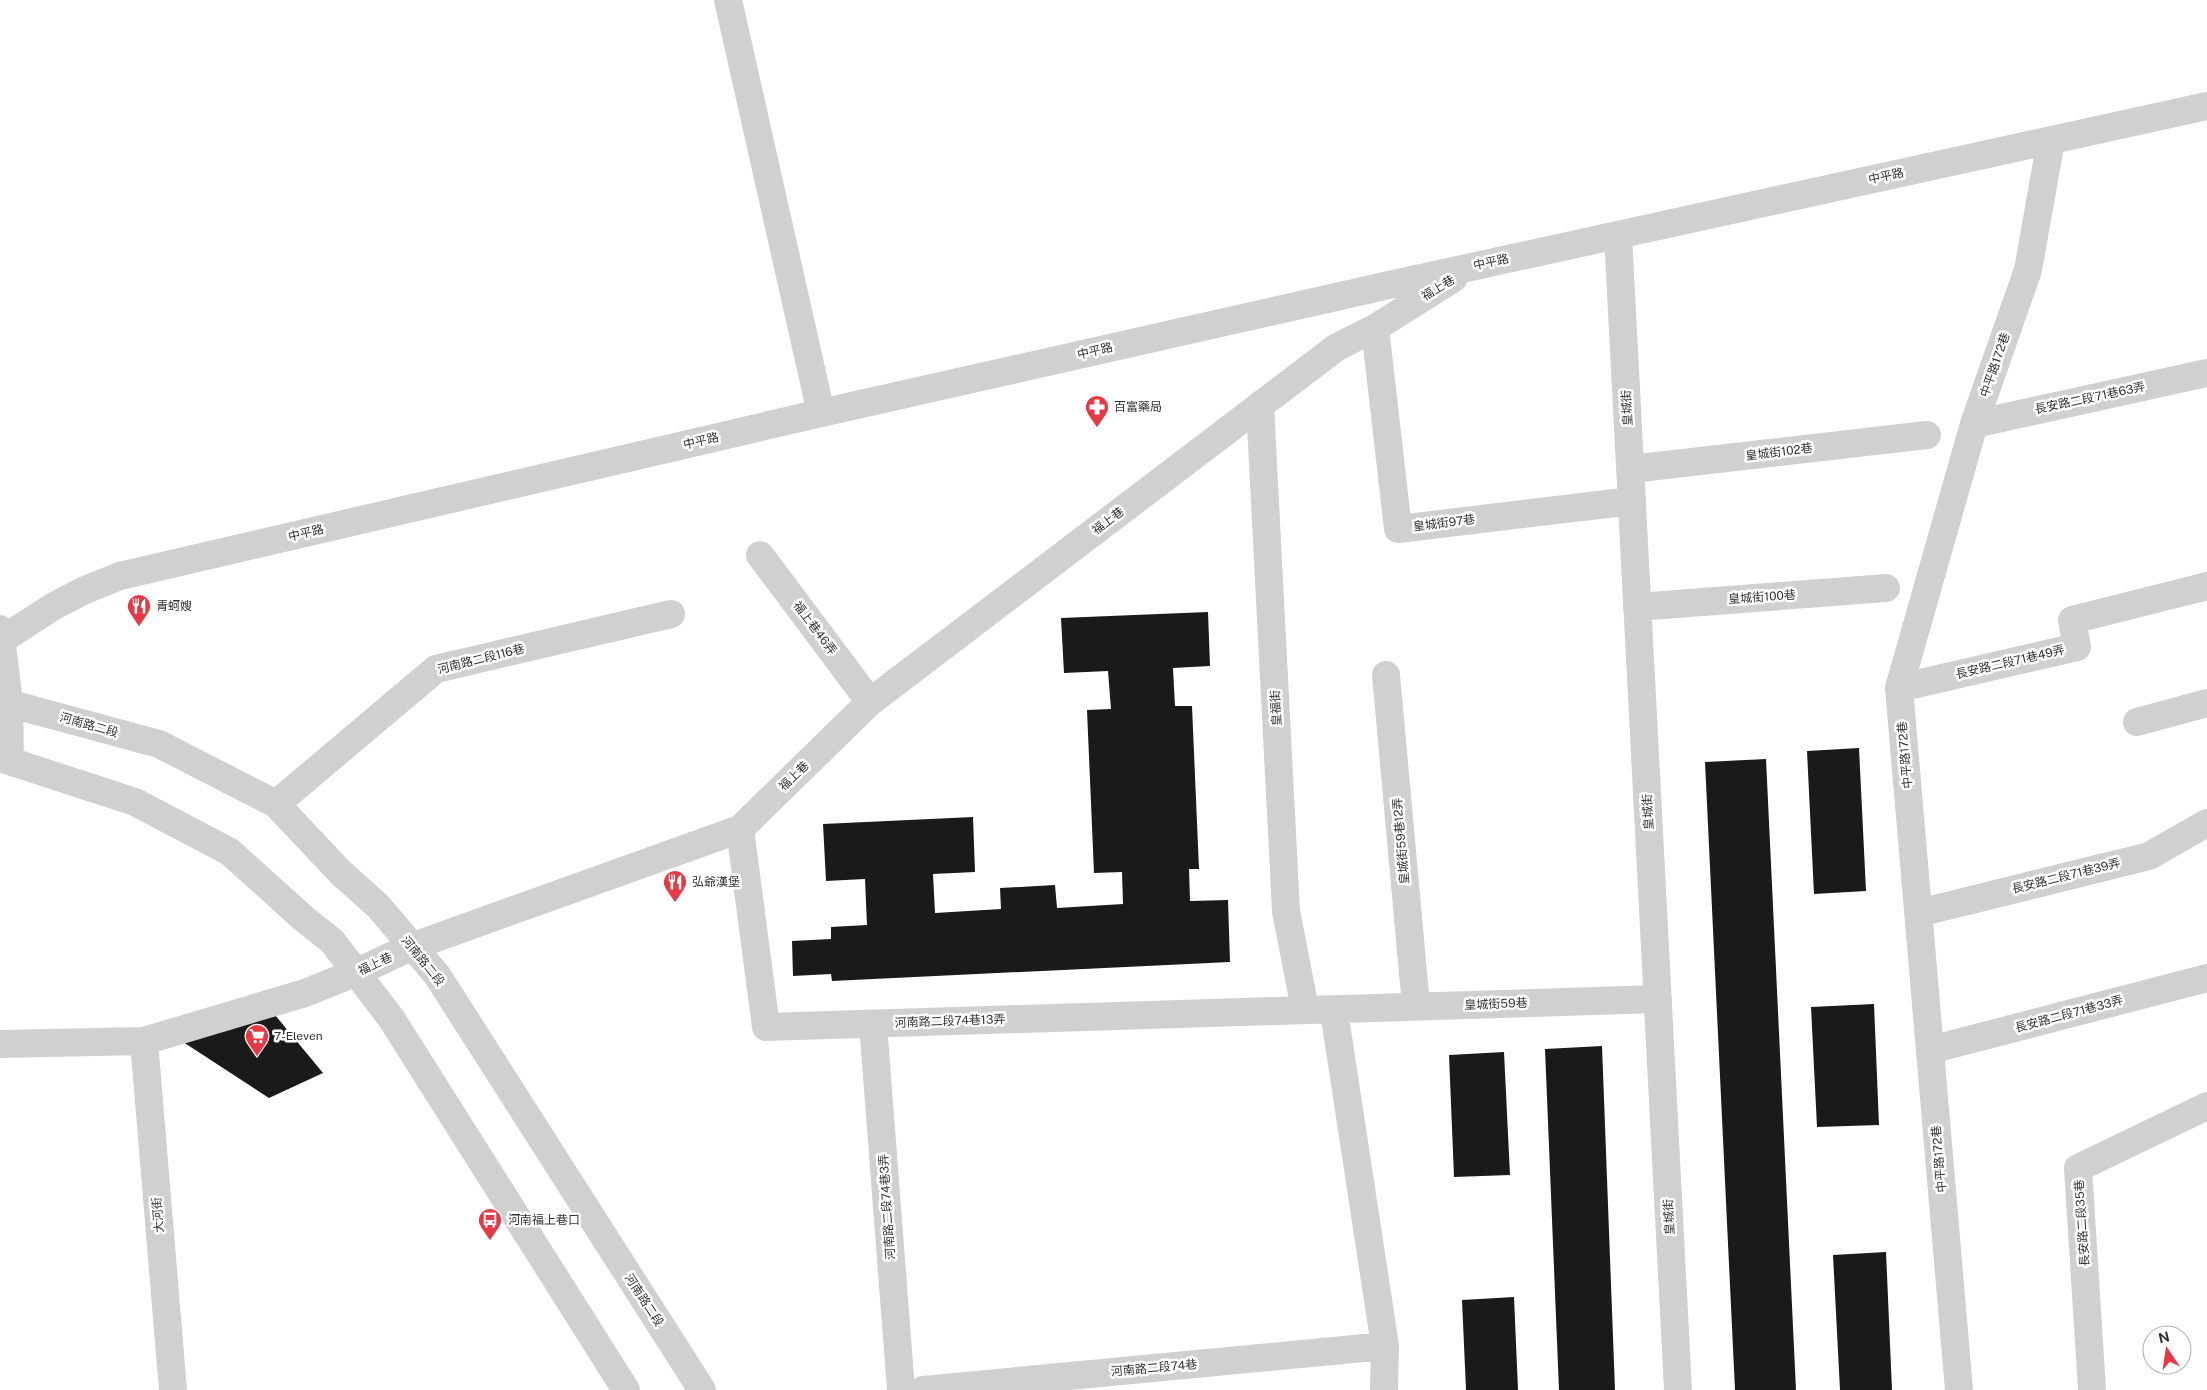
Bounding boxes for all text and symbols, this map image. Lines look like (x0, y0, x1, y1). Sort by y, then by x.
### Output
street label: 中平路 (1867, 165, 1905, 187)
street label: 中平路 (1472, 251, 1510, 273)
street label: 福上巷 (1419, 273, 1457, 303)
street label: 中平路172巷 (1977, 331, 2013, 399)
street label: 中平路 (1076, 340, 1114, 362)
street label: 長安路二段˙71巷63弄 (2034, 379, 2146, 417)
street label: 皇城街 (1619, 390, 1635, 426)
pharmacy icon: 百富藥局 (1084, 394, 1110, 428)
place label: 百富藥局 (1114, 400, 1162, 414)
street label: 中平路 (682, 430, 720, 452)
street label: 皇城街102巷 (1745, 441, 1813, 463)
street label: 福上巷 (1089, 505, 1127, 537)
street label: 皇城街97巷 (1412, 512, 1476, 534)
street label: 中平路 (287, 522, 325, 544)
street label: 皇城街100巷 (1728, 588, 1796, 606)
restaurant icon: 青蚵嫂 (126, 593, 152, 627)
place label: 青蚵嫂 (156, 599, 192, 613)
street label: 福上巷46弄 (790, 599, 840, 657)
street label: 河南路二段116巷 (436, 641, 526, 677)
street label: 長安路二段71巷49弄 (1954, 643, 2066, 681)
street label: 皇福街 (1268, 690, 1284, 726)
street label: 河南路二段 (58, 710, 120, 740)
street label: 中平路172巷 (1895, 721, 1915, 789)
street label: 福上巷 (776, 758, 812, 794)
street label: 皇城街 (1640, 794, 1656, 830)
street label: 皇城街59巷12弄 (1390, 797, 1412, 885)
street label: 長安路二段71巷39弄 (2010, 856, 2122, 896)
restaurant icon: 弘爺漢堡 (662, 869, 688, 903)
place label: 弘爺漢堡 (692, 875, 740, 889)
street label: 河南路二段 (399, 933, 447, 989)
street label: 福上巷 (356, 950, 394, 978)
street label: 長安路二段71巷33弄 (2013, 993, 2125, 1035)
street label: 皇城街59巷 (1464, 996, 1528, 1012)
street label: 河南路二段74巷13弄 (894, 1012, 1006, 1030)
supermarket icon: 7-Eleven (244, 1023, 270, 1057)
place label: 7-Eleven (274, 1029, 323, 1043)
street label: 中平路172巷 (1929, 1125, 1949, 1193)
street label: 河南路二段74巷3弄 (876, 1154, 898, 1260)
street label: 長安路二段35巷 (2072, 1179, 2092, 1267)
street label: 大河街 (149, 1196, 167, 1234)
street label: 皇城街 (1661, 1199, 1677, 1235)
bus stop icon: 河南福上巷口 (477, 1207, 503, 1241)
place label: 河南福上巷口 (508, 1213, 580, 1227)
street label: 河南路二段 (622, 1271, 666, 1329)
north arrow (2142, 1325, 2192, 1375)
text: N (2157, 1328, 2171, 1346)
street label: 河南路二段74巷 (1110, 1357, 1198, 1379)

